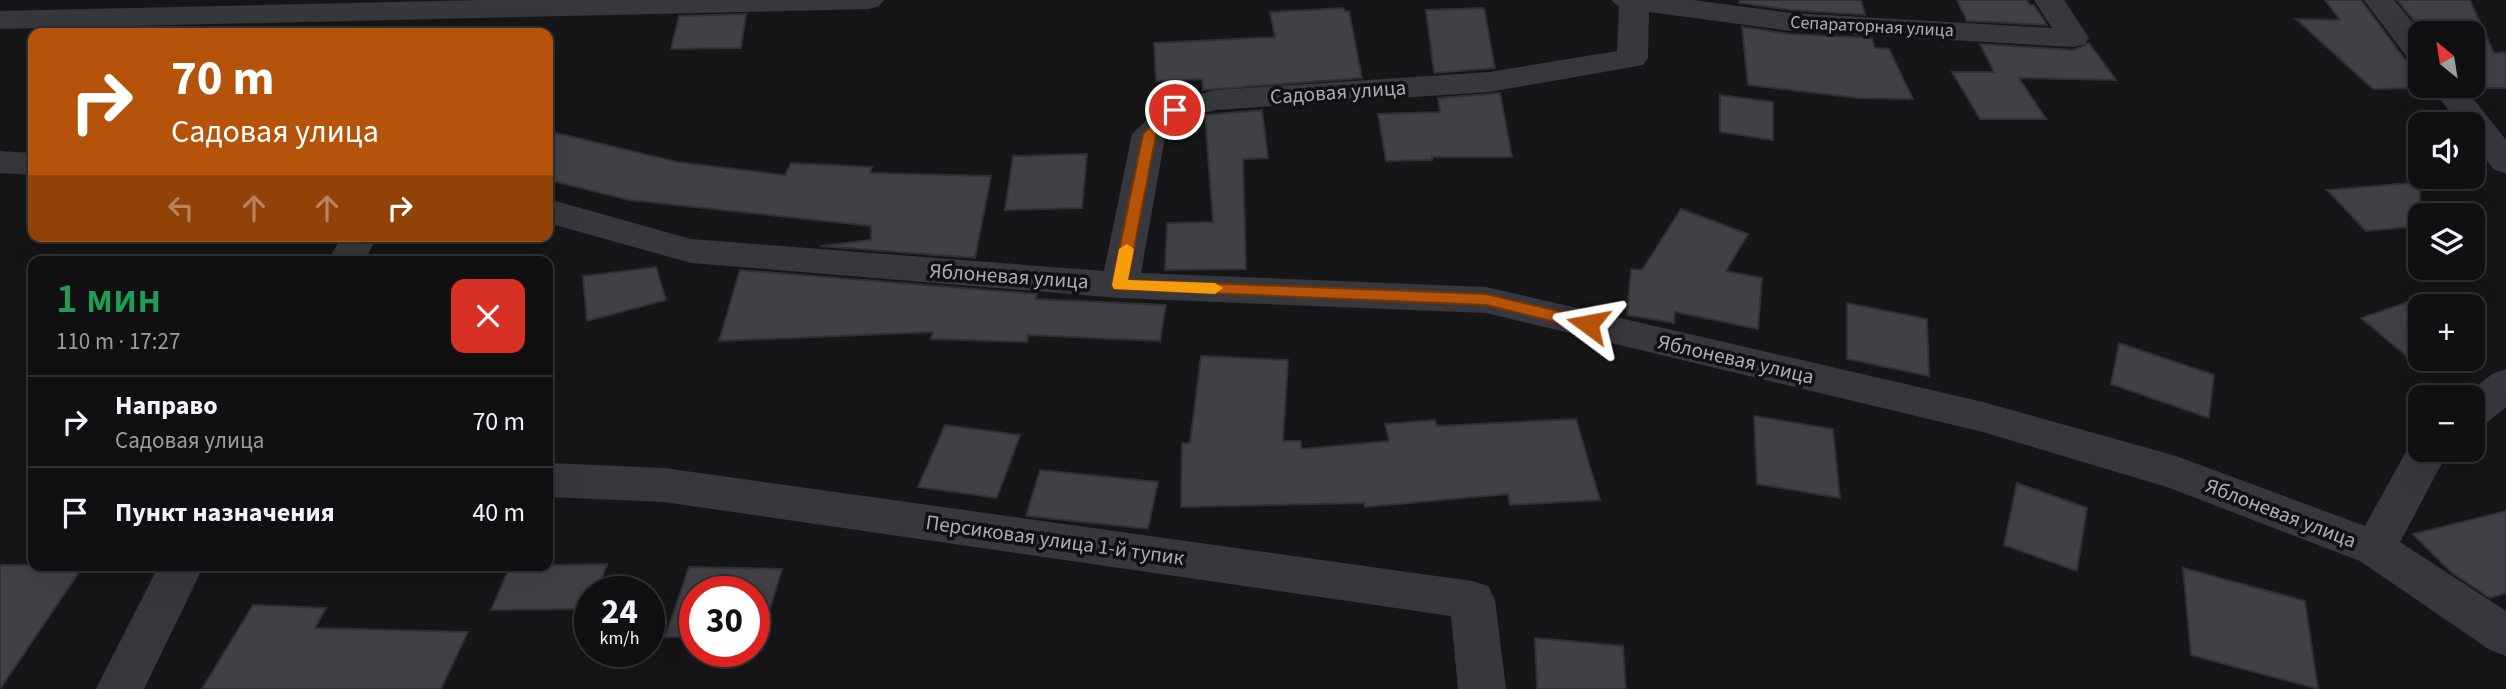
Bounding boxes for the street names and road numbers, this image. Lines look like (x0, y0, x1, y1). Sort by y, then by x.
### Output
street label: Сепараторная улица (1790, 10, 1954, 43)
street label: Садовая улица (1269, 72, 1407, 112)
street label: Яблоневая улица (928, 255, 1090, 297)
street label: Яблоневая улица (1655, 326, 1817, 392)
street label: Яблоневая улица (2201, 470, 2361, 556)
street label: Персиковая улица 1-й тупик (924, 507, 1187, 573)

